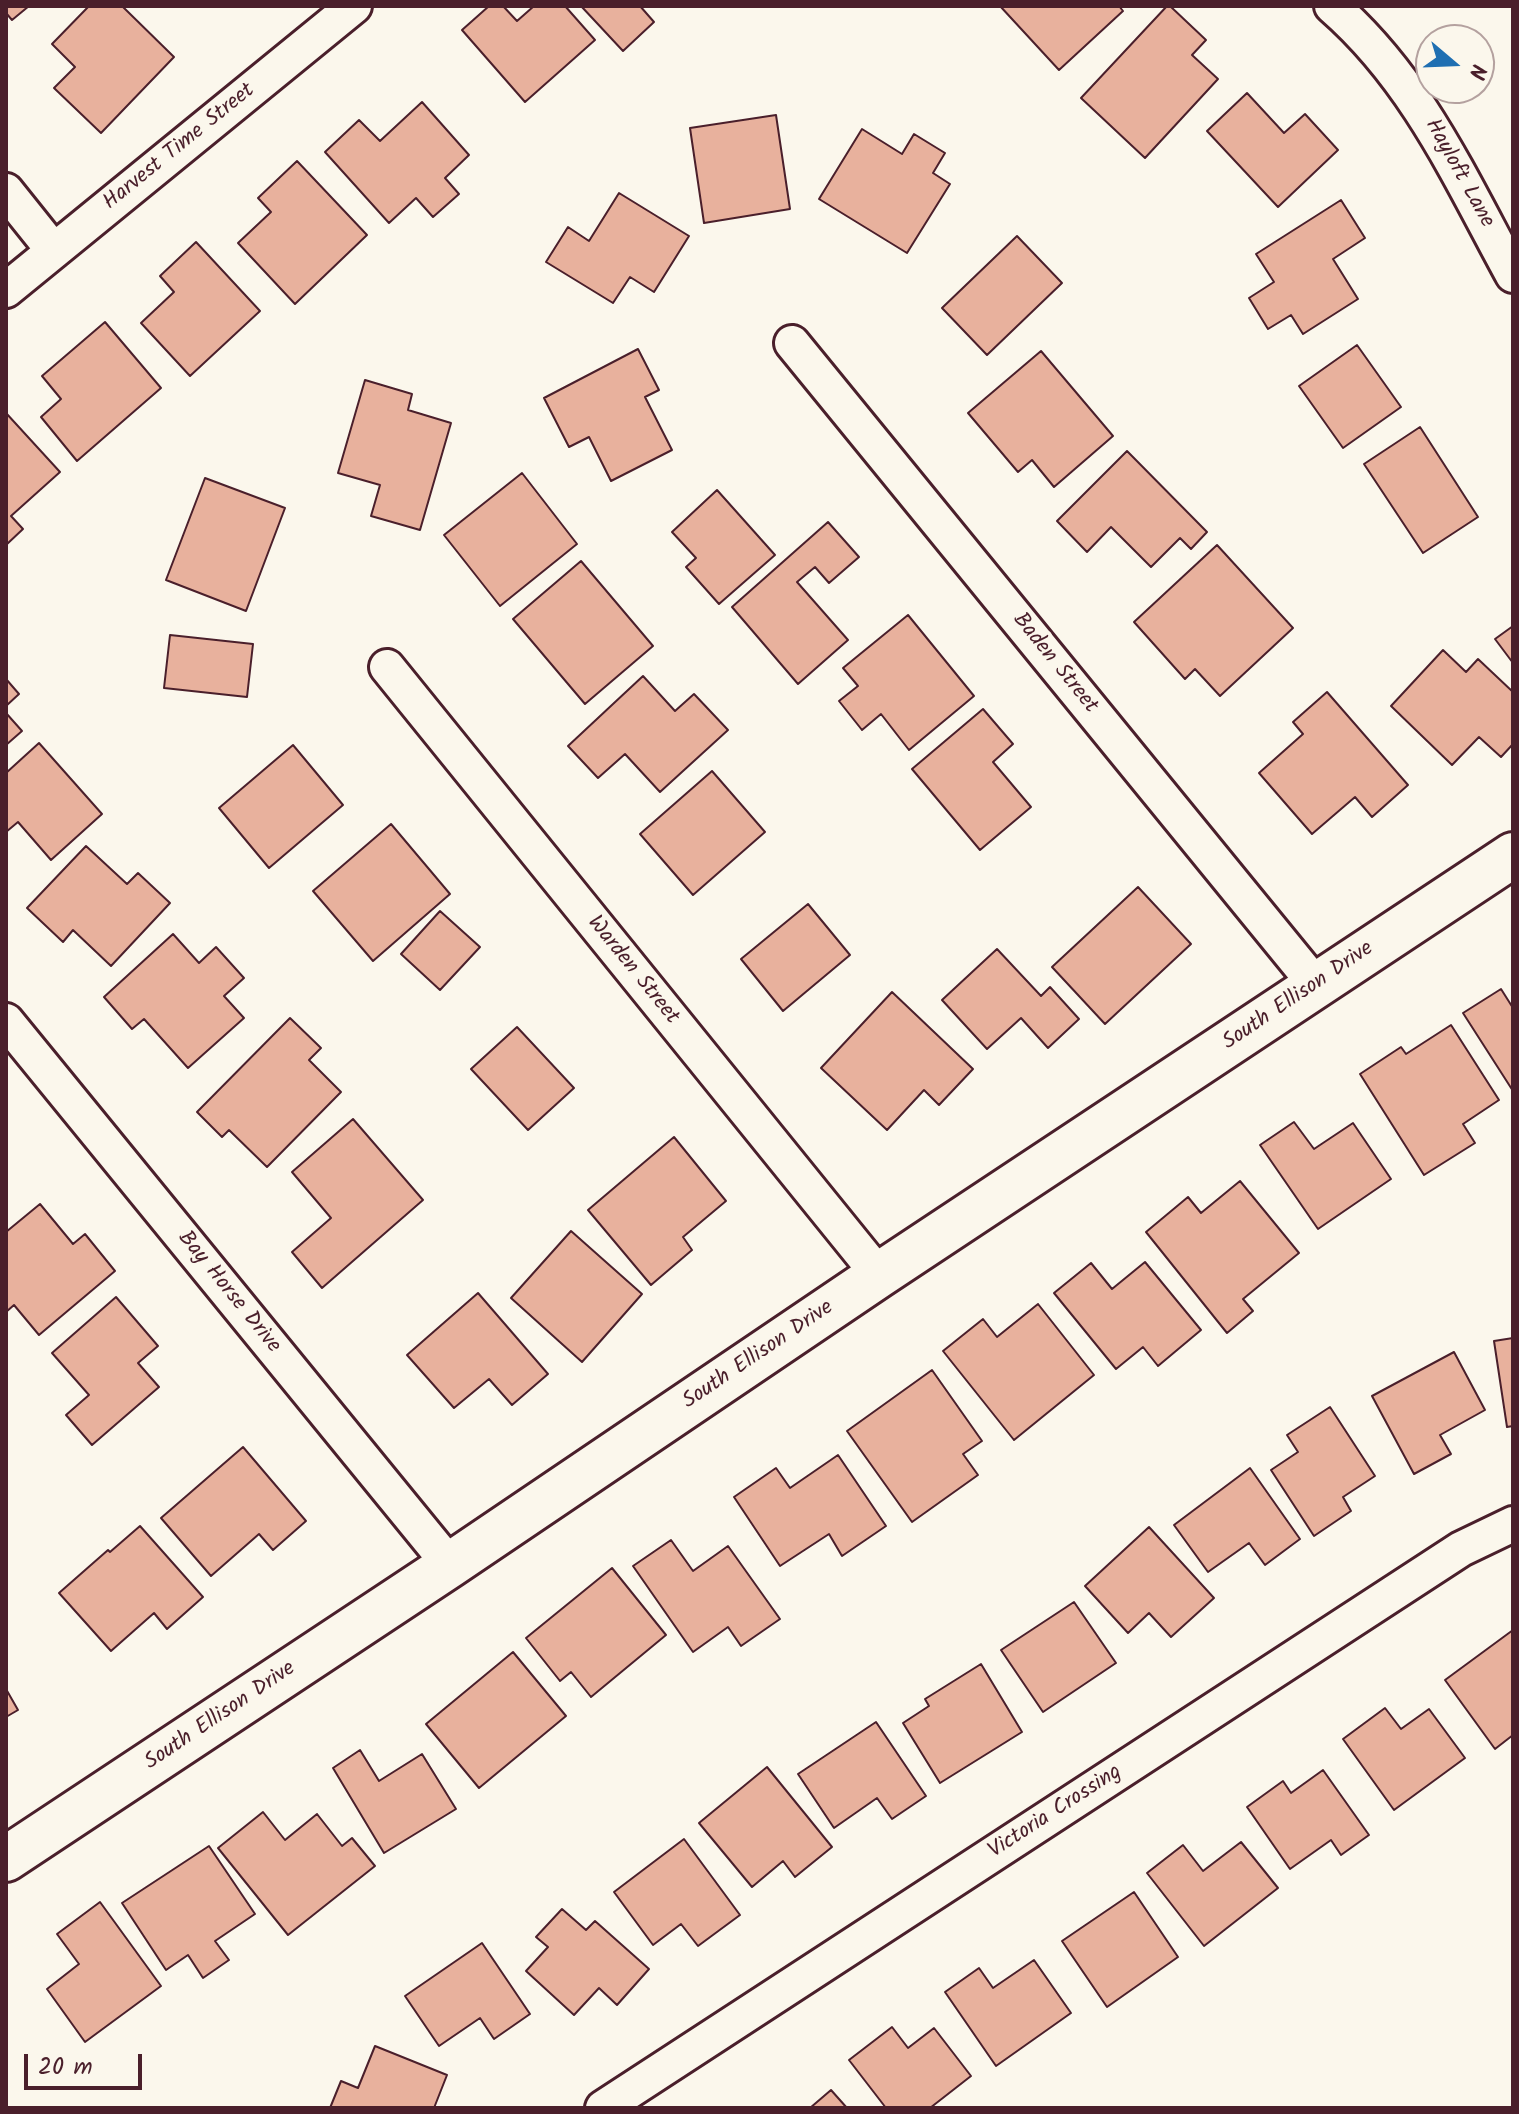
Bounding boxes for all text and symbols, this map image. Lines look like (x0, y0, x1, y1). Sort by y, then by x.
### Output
north arrow (1415, 24, 1495, 104)
text: N (1457, 59, 1495, 84)
street label: Harvest Time Street (99, 79, 261, 217)
street label: Hayloft Lane (1417, 115, 1499, 233)
street label: Baden Street (1005, 608, 1103, 720)
street label: Warden Street (580, 911, 684, 1031)
street label: South Ellison Drive (1219, 937, 1379, 1057)
street label: Bay Horse Drive (171, 1227, 285, 1359)
street label: South Ellison Drive (679, 1296, 839, 1416)
street label: South Ellison Drive (141, 1657, 301, 1777)
street label: Victoria Crossing (984, 1760, 1128, 1866)
scale bar (28, 2038, 146, 2088)
text: 20 m (38, 2048, 93, 2087)

